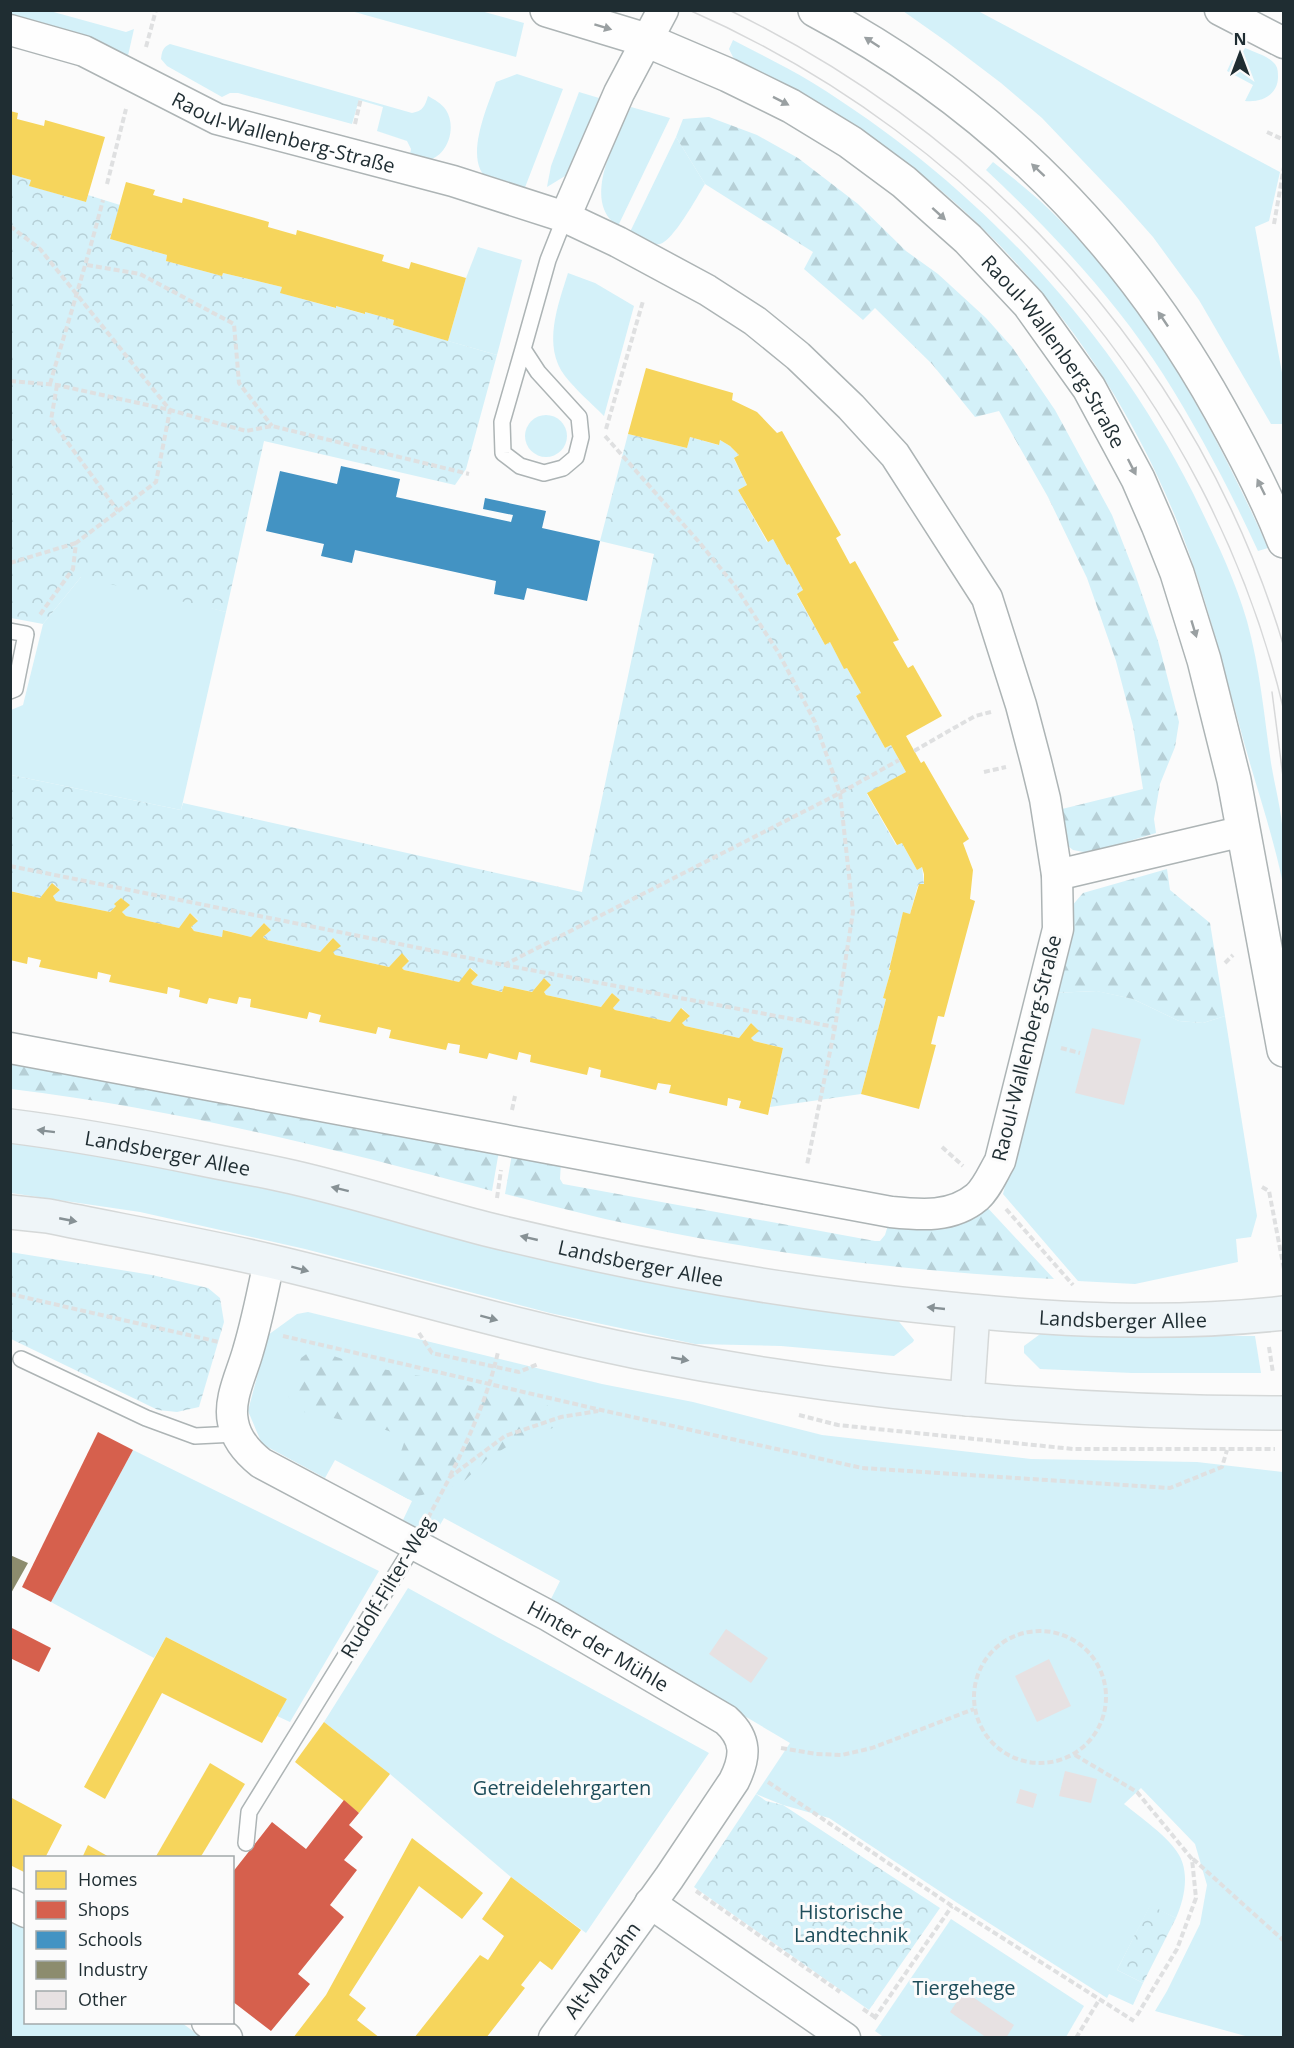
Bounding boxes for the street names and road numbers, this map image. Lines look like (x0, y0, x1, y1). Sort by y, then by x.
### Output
street label: Raoul-Wallenberg-Straße (168, 85, 398, 179)
street label: Raoul-Wallenberg-Straße (976, 249, 1132, 453)
street label: Raoul-Wallenberg-Straße (985, 932, 1067, 1164)
street label: Landsberger Allee (83, 1124, 253, 1181)
street label: Landsberger Allee (556, 1233, 726, 1292)
street label: Landsberger Allee (1038, 1303, 1207, 1334)
street label: Rudolf-Filter-Weg (334, 1511, 440, 1663)
street label: Hinter der Mühle (523, 1594, 674, 1697)
street label: Alt-Marzahn (558, 1916, 646, 2024)

